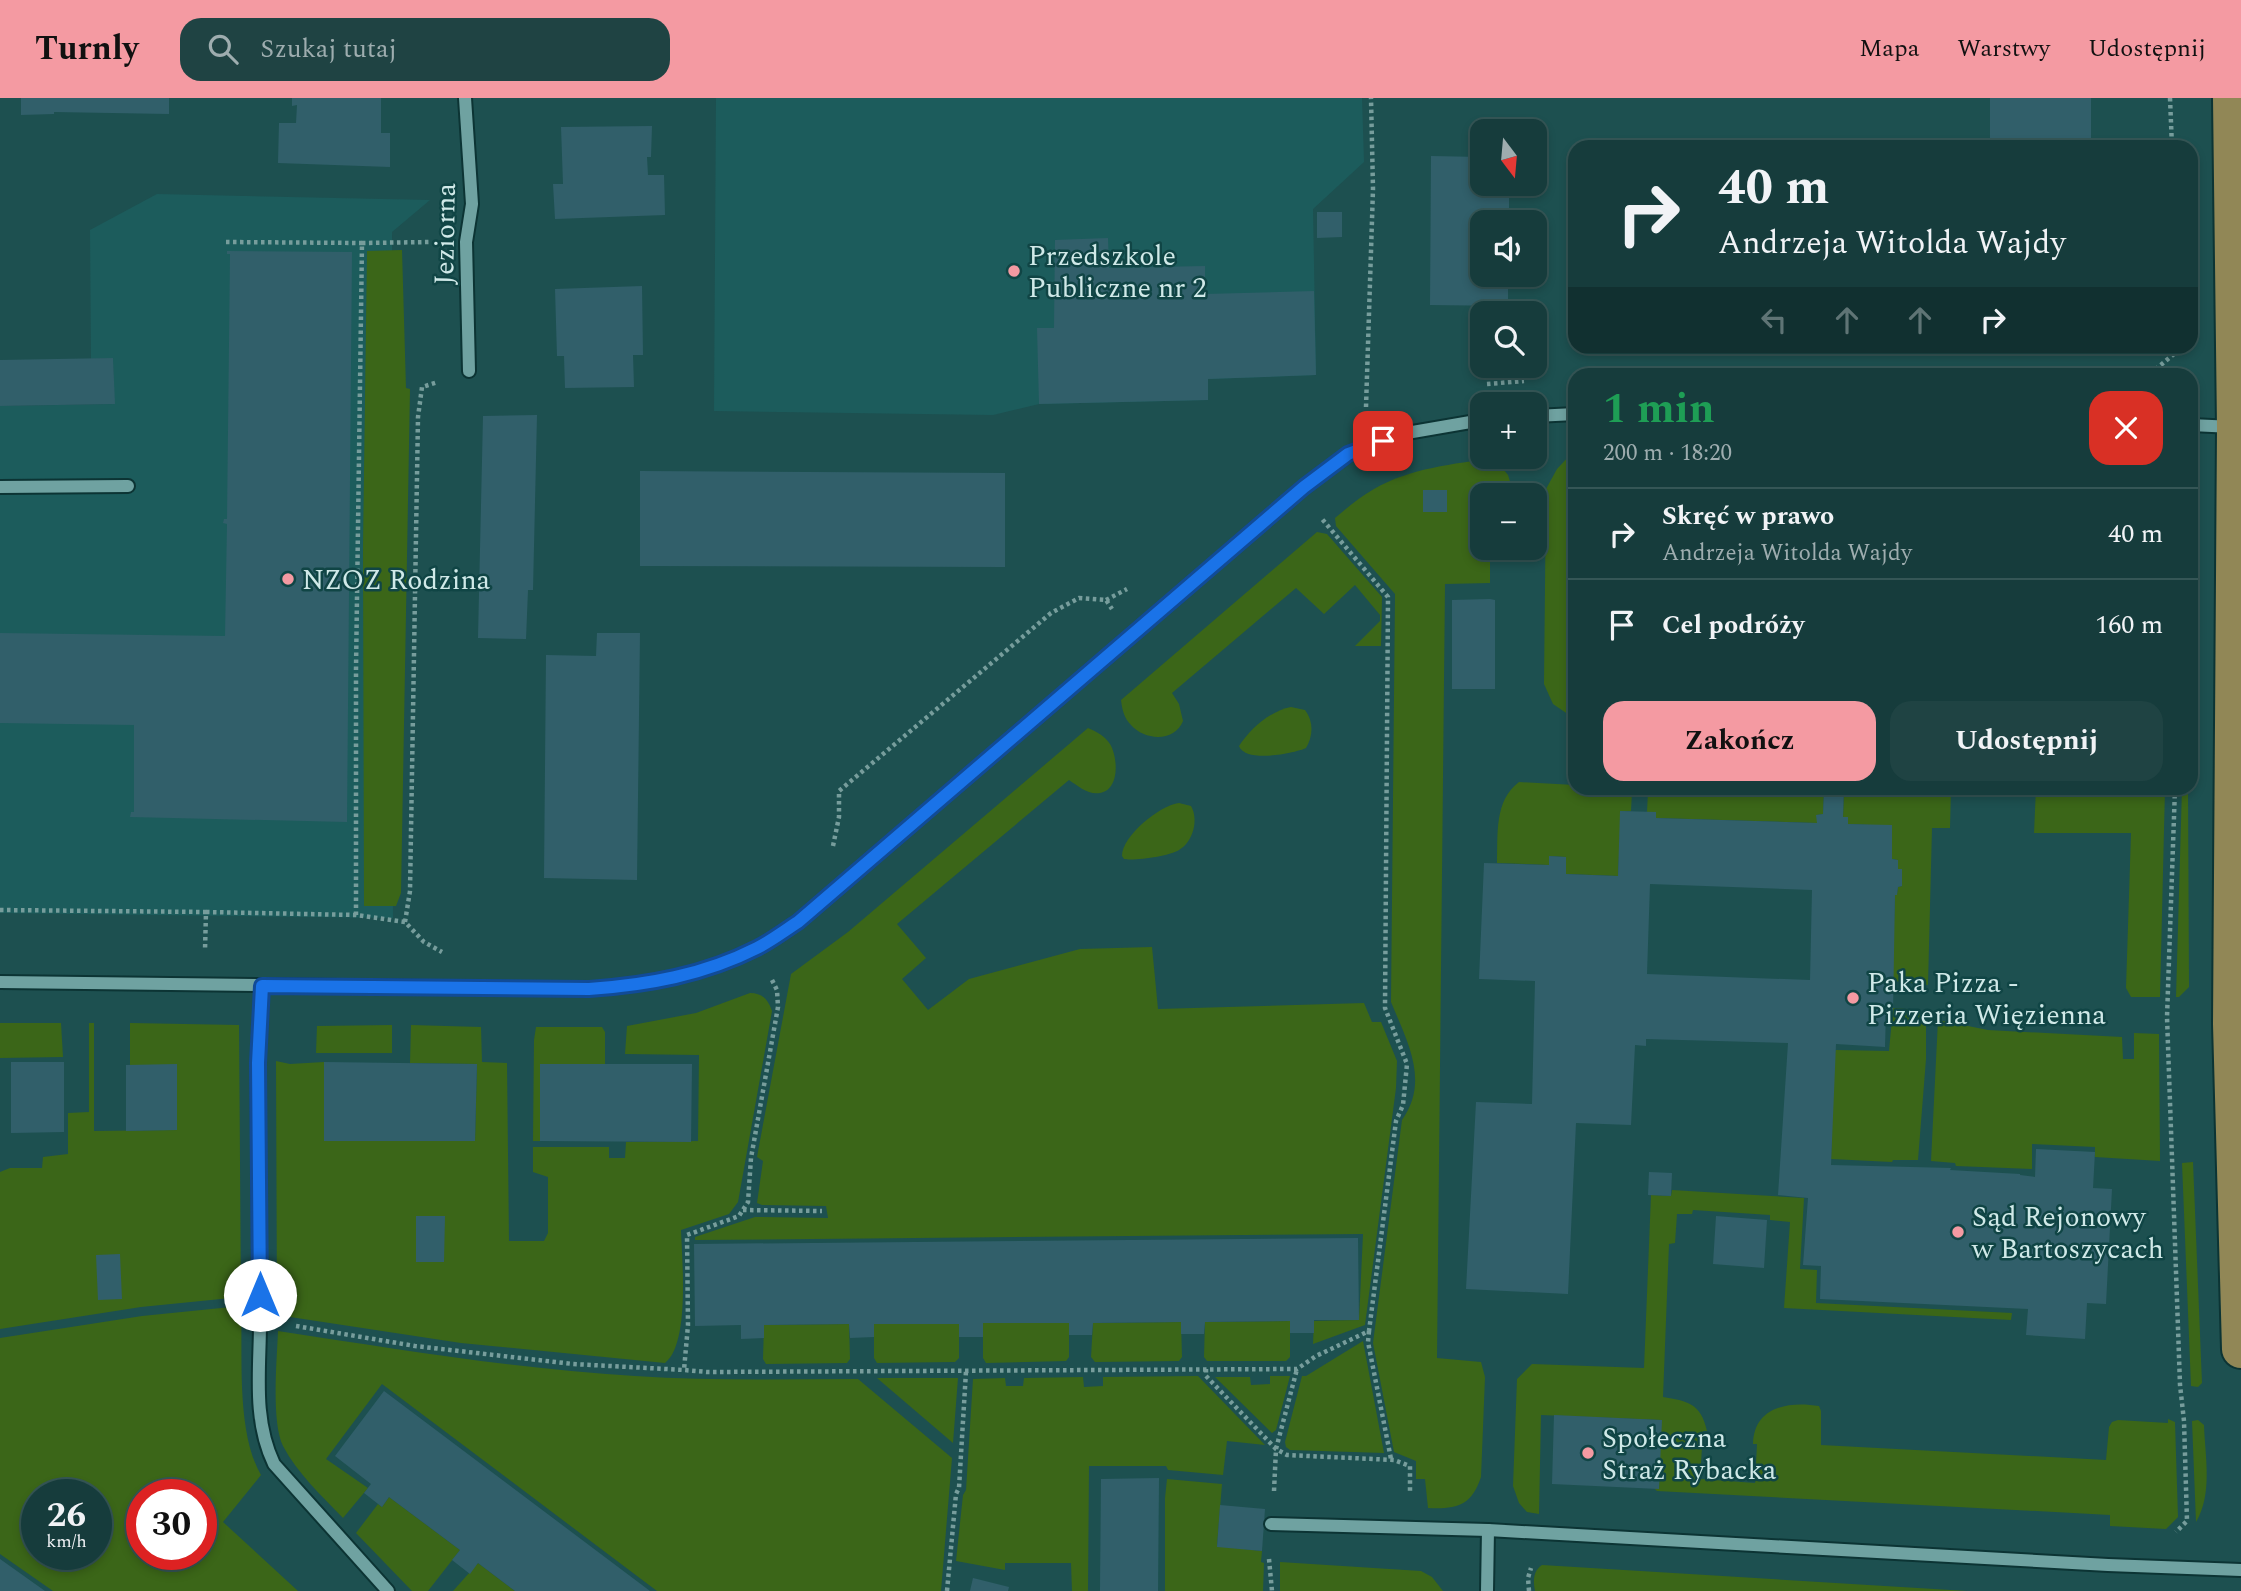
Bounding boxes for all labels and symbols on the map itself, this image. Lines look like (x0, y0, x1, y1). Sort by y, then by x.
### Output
north arrow (1470, 119, 1547, 196)
street label: Jeziorna (423, 182, 468, 286)
place label: Przedszkole Publiczne nr 2 (1028, 235, 1206, 310)
marker: Przedszkole Publiczne nr 2 (1006, 263, 1022, 279)
pin (1353, 411, 1413, 471)
place label: NZOZ Rodzina (302, 559, 491, 602)
marker: NZOZ Rodzina (280, 571, 296, 587)
place label: Paka Pizza - Pizzeria Więzienna (1867, 962, 2106, 1037)
marker: Paka Pizza - Pizzeria Więzienna (1845, 990, 1861, 1006)
place label: Sąd Rejonowy w Bartoszycach (1971, 1196, 2164, 1271)
marker: Sąd Rejonowy w Bartoszycach (1950, 1224, 1966, 1240)
position arrow (223, 1258, 297, 1332)
place label: Społeczna Straż Rybacka (1602, 1417, 1777, 1492)
marker: Społeczna Straż Rybacka (1580, 1445, 1596, 1461)
speed limit sign: 30 (126, 1479, 217, 1570)

